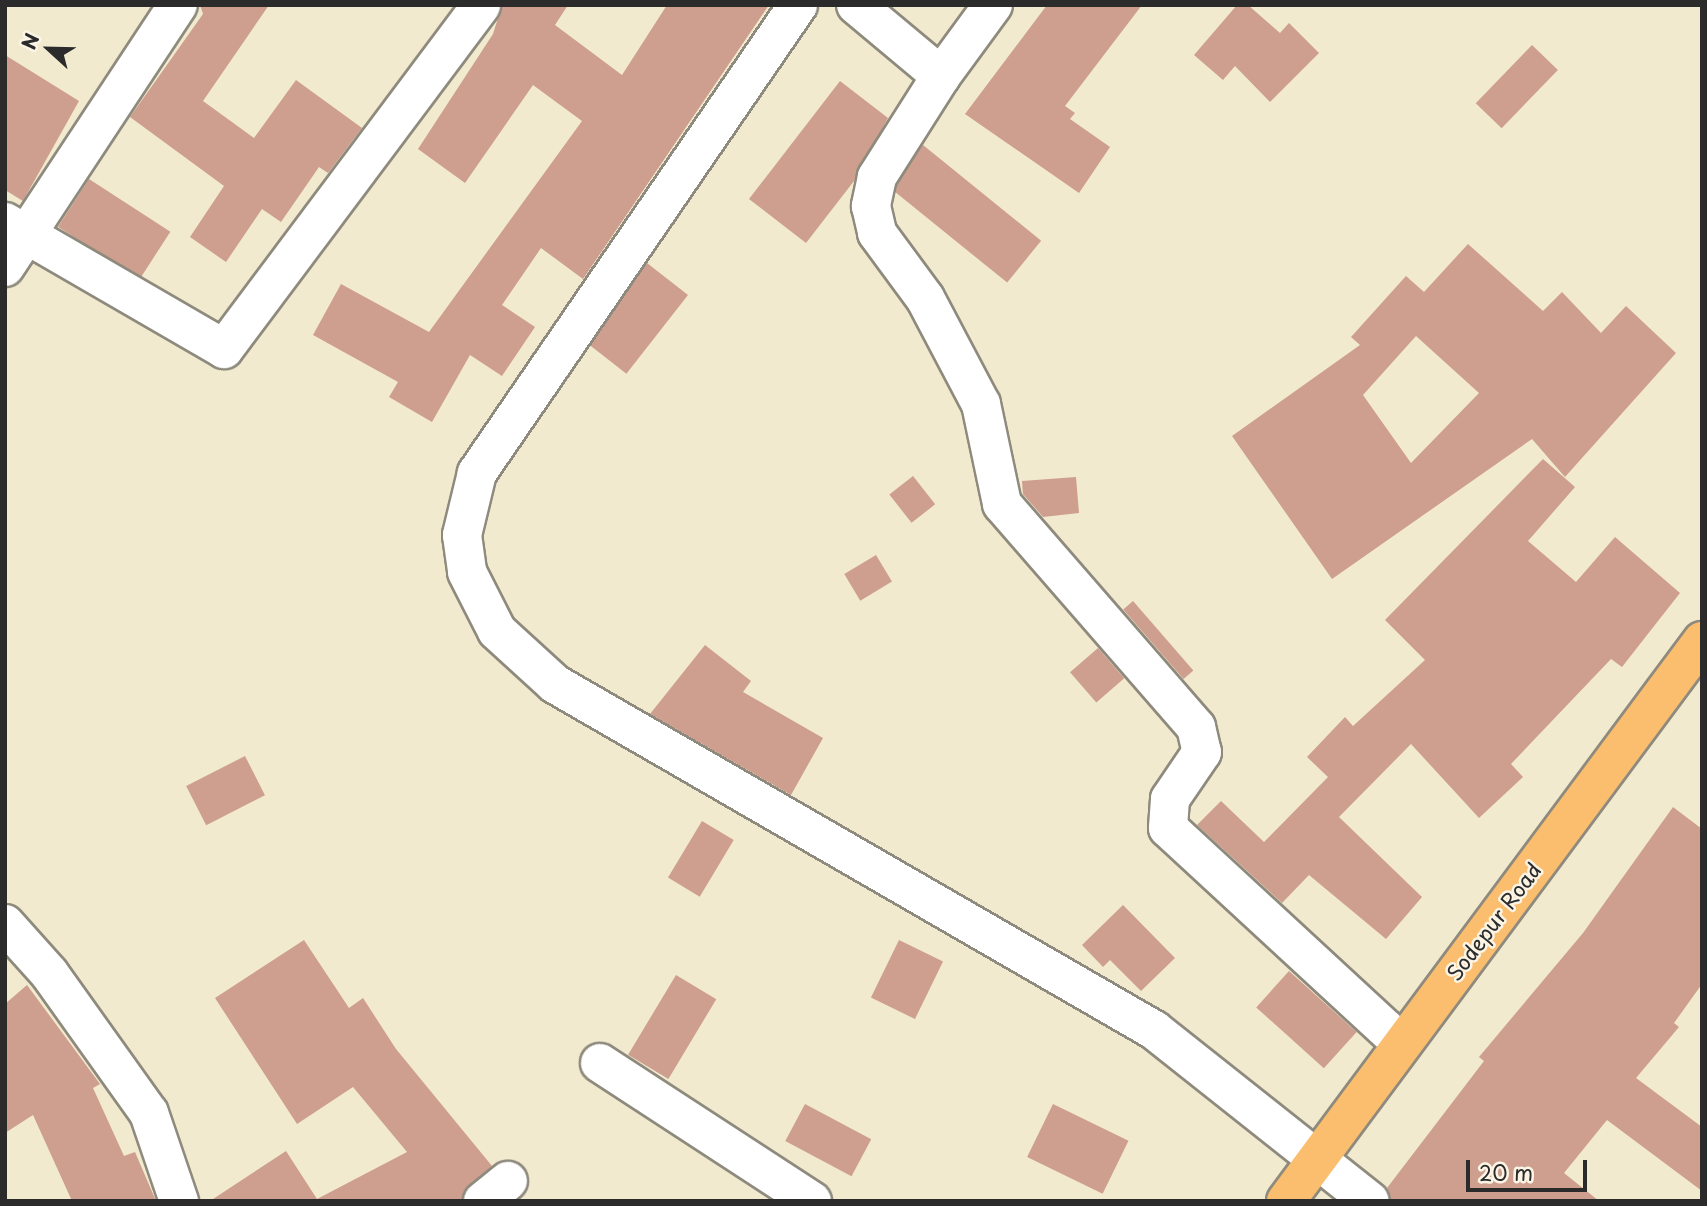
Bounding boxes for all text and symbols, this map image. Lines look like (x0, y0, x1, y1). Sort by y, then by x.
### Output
north arrow (14, 14, 84, 84)
text: N (14, 29, 45, 53)
street label: Sodepur Road (1441, 857, 1545, 985)
scale bar (1469, 1146, 1590, 1190)
text: 20 m (1479, 1156, 1533, 1188)

